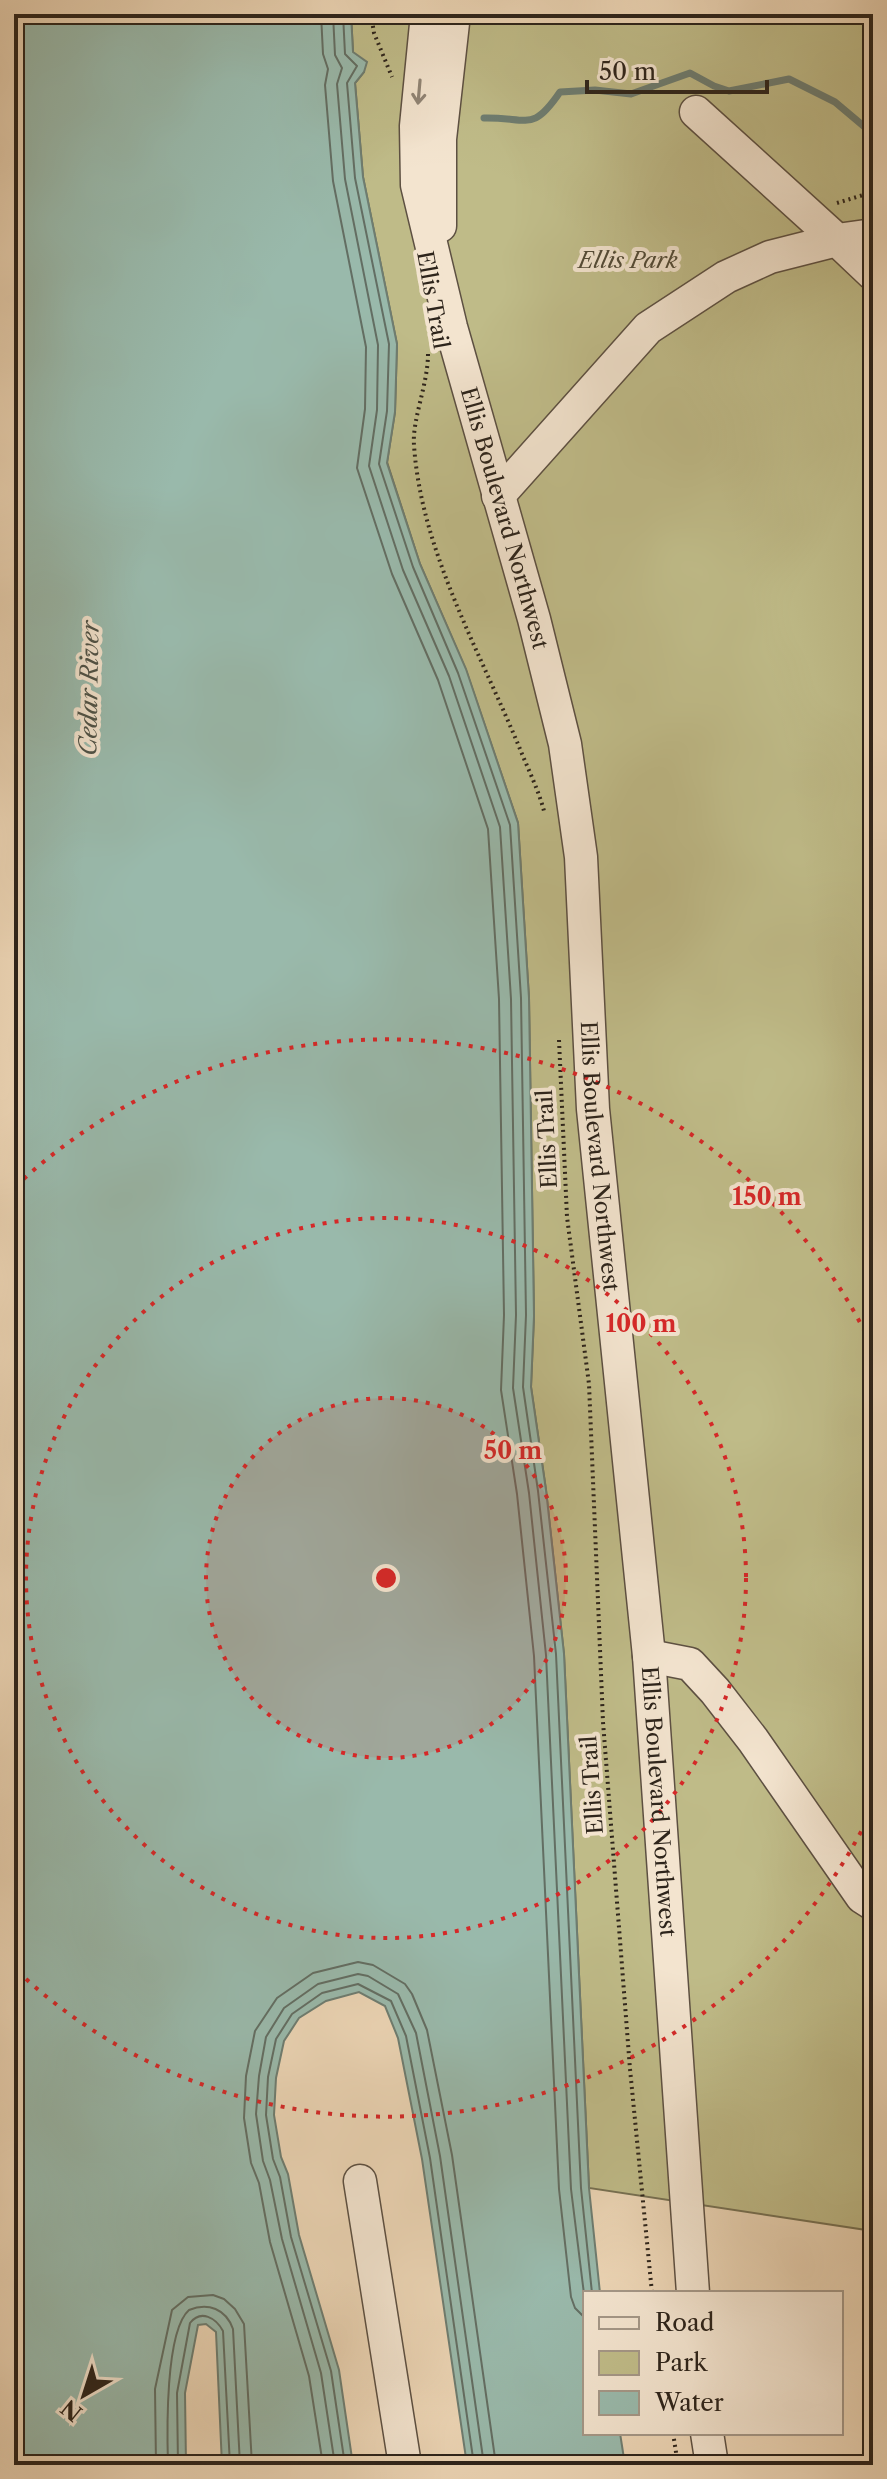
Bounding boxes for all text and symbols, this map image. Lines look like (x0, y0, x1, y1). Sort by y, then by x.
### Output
scale bar (587, 44, 767, 94)
text: 50 m (599, 57, 656, 86)
one-way arrow (411, 78, 426, 105)
park label: Ellis Park (576, 247, 678, 274)
street label: Ellis Trail (411, 249, 455, 352)
street label: Ellis Boulevard Northwest (455, 384, 554, 652)
water label: Cedar River (73, 618, 105, 756)
street label: Ellis Boulevard Northwest (575, 1021, 625, 1293)
street label: Ellis Trail (531, 1088, 563, 1189)
text: 150 m (732, 1182, 802, 1211)
text: 100 m (605, 1309, 677, 1338)
text: 50 m (484, 1436, 542, 1465)
centre of rings (372, 1564, 400, 1592)
street label: Ellis Boulevard Northwest (636, 1665, 682, 1938)
street label: Ellis Trail (575, 1734, 609, 1835)
legend (583, 2291, 843, 2435)
text: Road (655, 2308, 715, 2337)
text: Park (655, 2348, 708, 2377)
north arrow (44, 2355, 124, 2435)
text: Water (654, 2388, 724, 2417)
text: N (56, 2394, 88, 2427)

